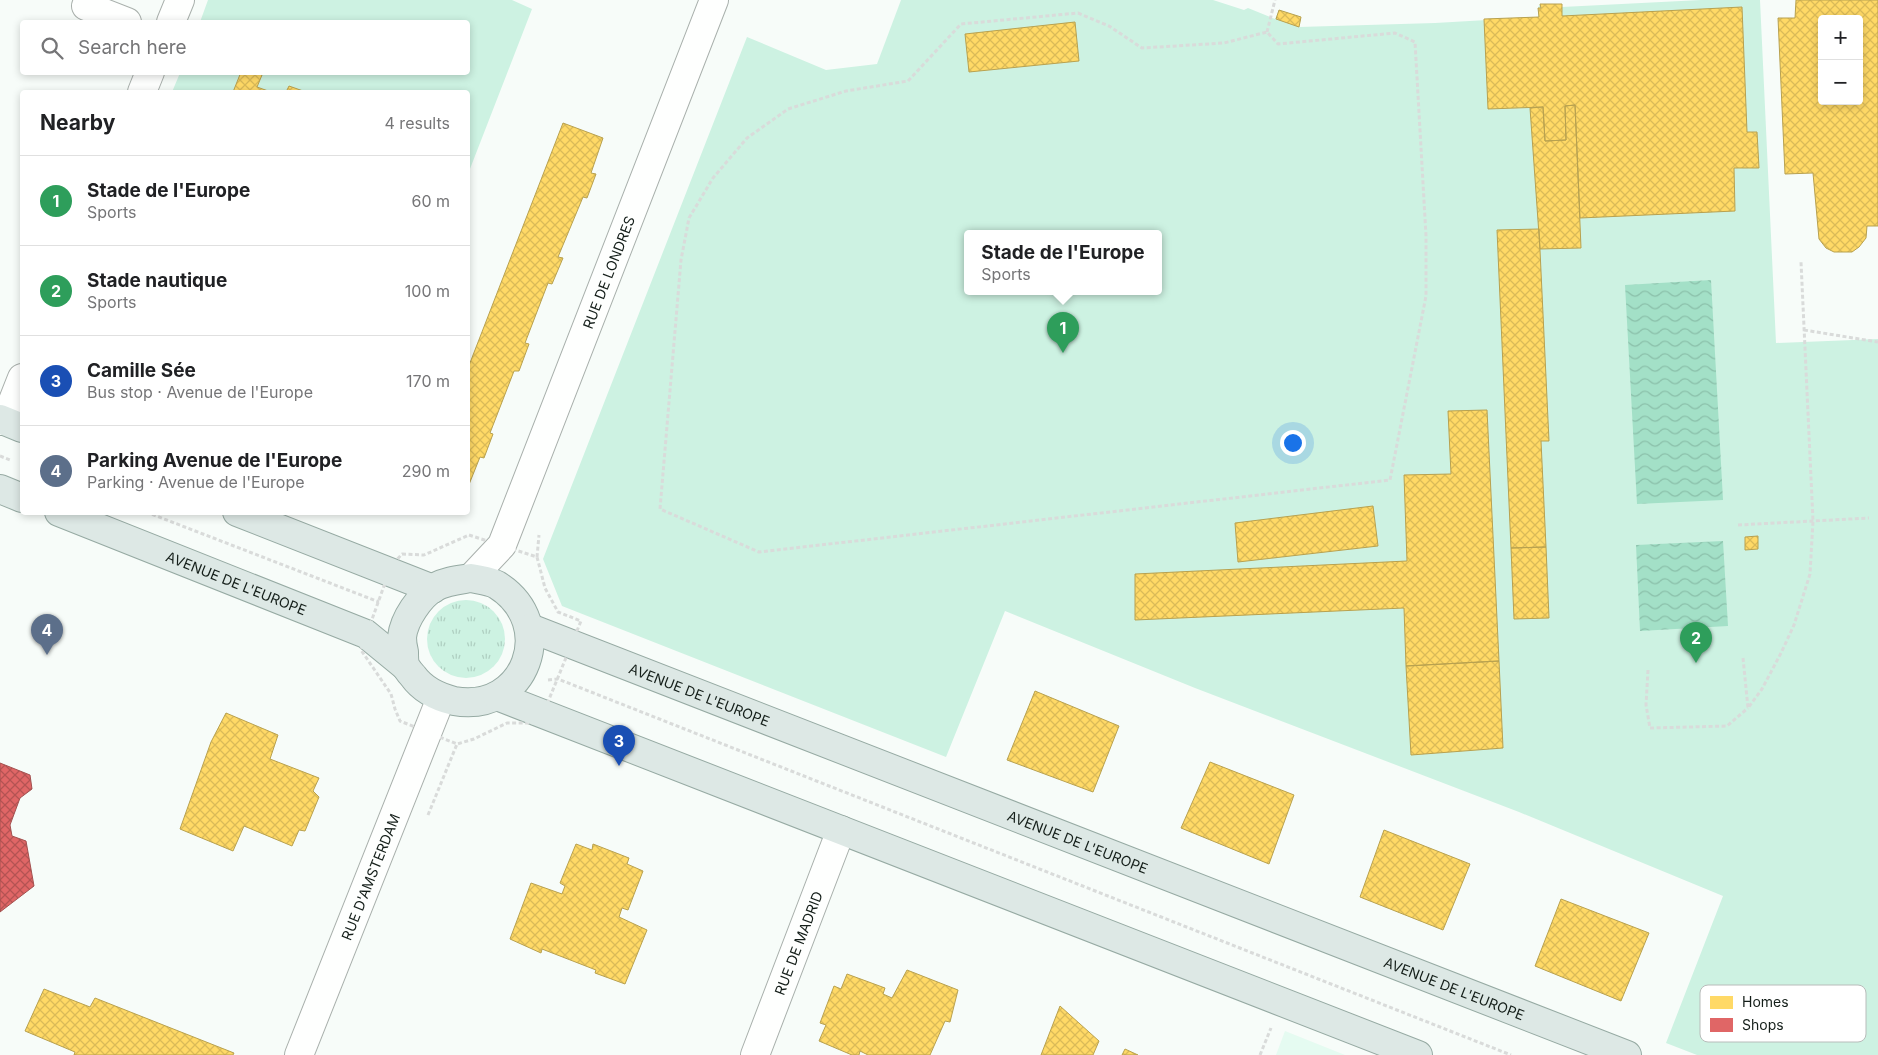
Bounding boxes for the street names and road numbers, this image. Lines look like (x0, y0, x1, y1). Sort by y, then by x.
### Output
street label: RUE DE LONDRES (579, 213, 638, 331)
street label: AVENUE DE L'EUROPE (164, 547, 309, 618)
street label: AVENUE DE L'EUROPE (627, 659, 772, 729)
street label: AVENUE DE L'EUROPE (1005, 806, 1151, 876)
street label: RUE D'AMSTERDAM (337, 811, 403, 942)
street label: RUE DE MADRID (770, 889, 825, 997)
street label: AVENUE DE L'EUROPE (1382, 953, 1527, 1023)

